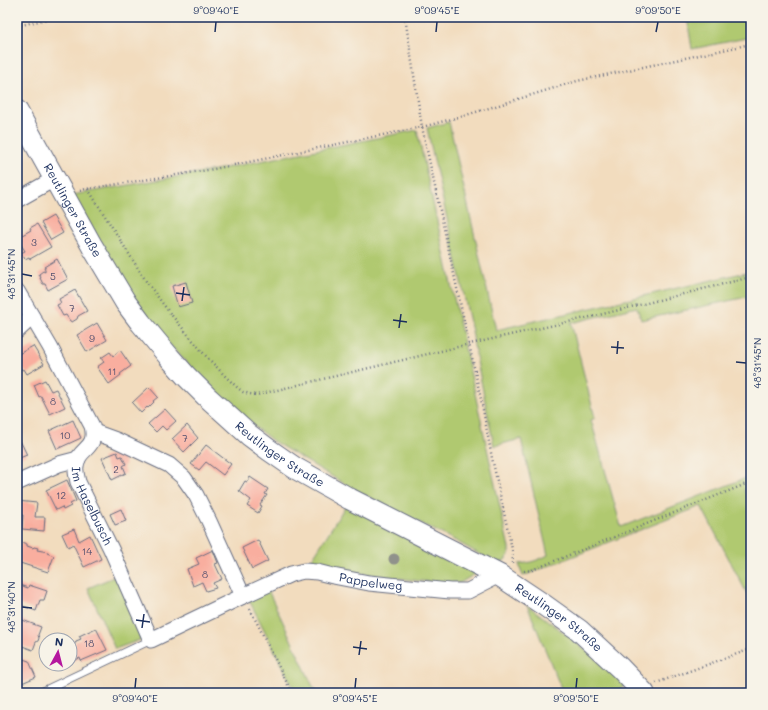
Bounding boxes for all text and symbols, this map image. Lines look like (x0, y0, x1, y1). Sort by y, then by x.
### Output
text: 9°09'40"E (193, 3, 239, 17)
text: 9°09'45"E (414, 3, 460, 17)
text: 9°09'50"E (635, 3, 681, 17)
street label: Reutlinger Straße (41, 160, 106, 260)
house number: 3 (31, 235, 37, 249)
text: 48°31'45"N (4, 249, 18, 299)
house number: 5 (50, 269, 56, 283)
house number: 7 (69, 301, 75, 315)
house number: 9 (89, 331, 95, 345)
text: 48°31'45"N (750, 338, 764, 388)
house number: 11 (108, 364, 116, 378)
house number: 8 (50, 394, 56, 408)
street label: Reutlinger Straße (232, 417, 328, 490)
house number: 10 (60, 428, 70, 442)
house number: 7 (182, 431, 188, 445)
house number: 2 (113, 462, 119, 476)
street label: Im Haselbusch (69, 467, 117, 548)
house number: 12 (56, 488, 66, 502)
house number: 14 (82, 544, 92, 558)
house number: 8 (202, 567, 208, 581)
street label: Pappelweg (338, 568, 403, 593)
street label: Reutlinger Straße (512, 579, 606, 655)
text: 48°31'40"N (4, 581, 18, 633)
north arrow (38, 632, 78, 672)
text: N (54, 634, 64, 650)
house number: 18 (84, 636, 94, 650)
text: 9°09'40"E (112, 691, 158, 705)
text: 9°09'45"E (332, 691, 378, 705)
text: 9°09'50"E (553, 691, 599, 705)

